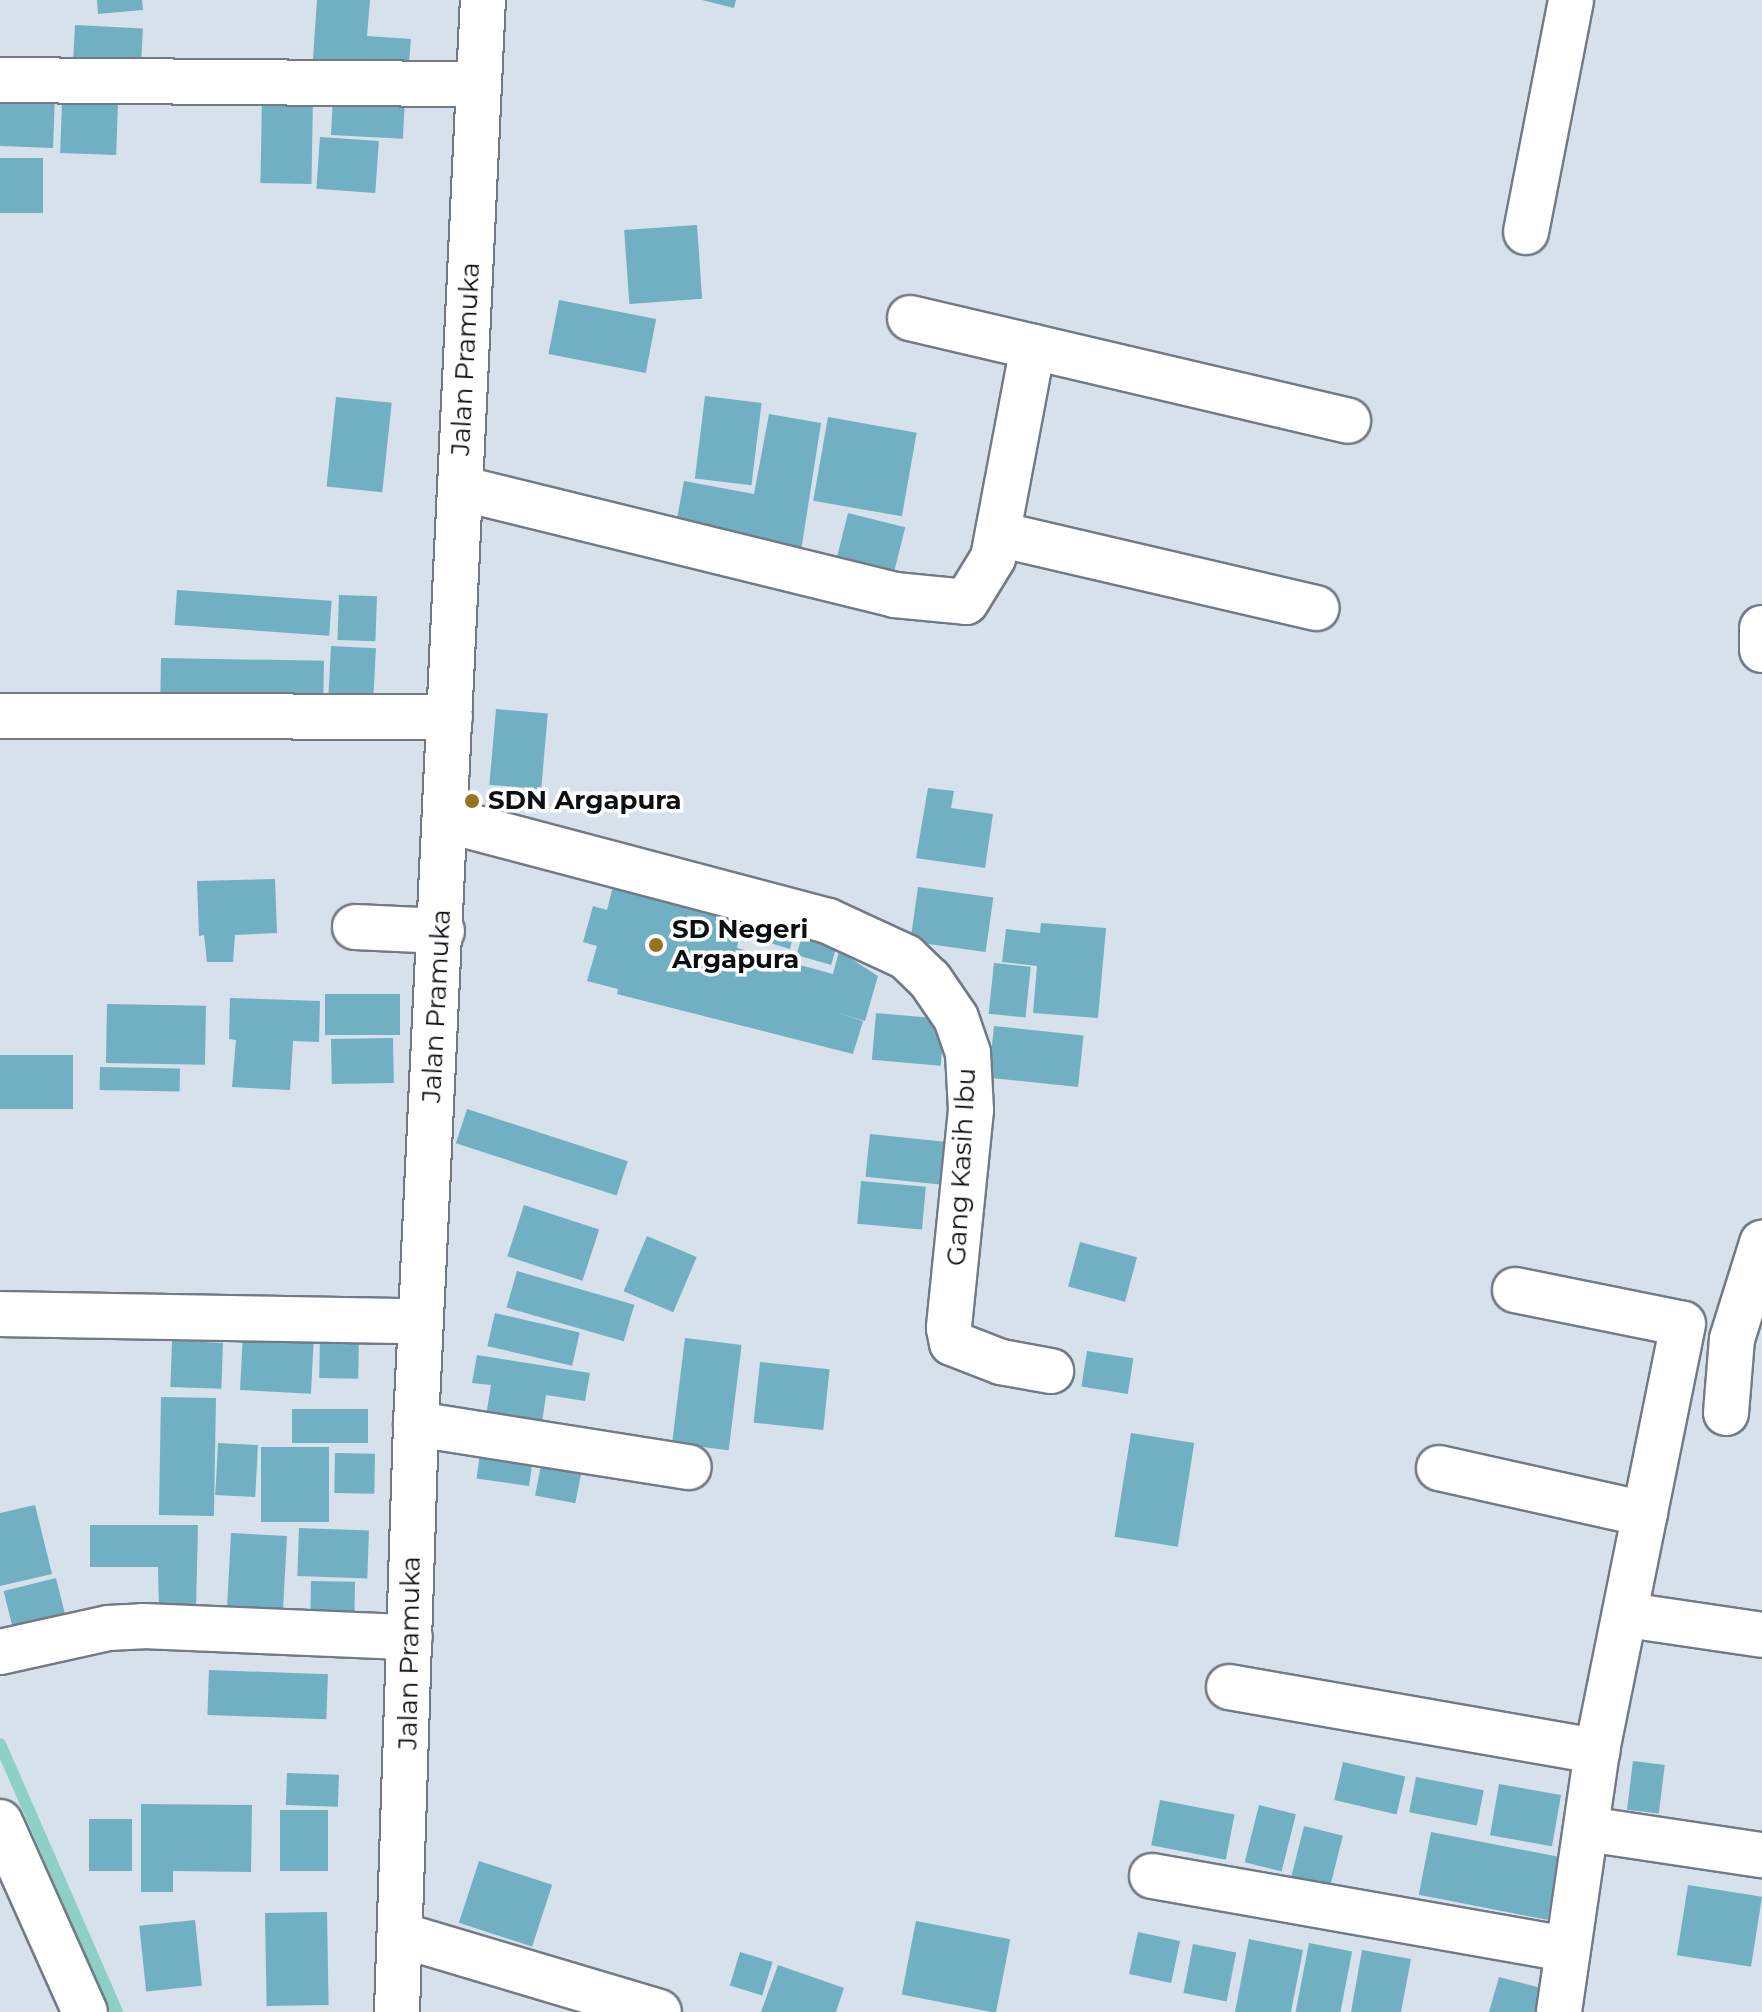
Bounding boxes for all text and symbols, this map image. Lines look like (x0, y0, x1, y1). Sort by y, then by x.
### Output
street label: Jalan Pramuka (445, 262, 487, 456)
place label: SDN Argapura (488, 785, 682, 817)
marker: SDN Argapura (463, 792, 481, 810)
street label: Jalan Pramuka (416, 909, 458, 1103)
place label: SD Negeri Argapura (672, 914, 808, 976)
marker: SD Negeri Argapura (647, 936, 665, 954)
street label: Gang Kasih Ibu (941, 1067, 983, 1267)
street label: Jalan Pramuka (393, 1556, 427, 1750)

